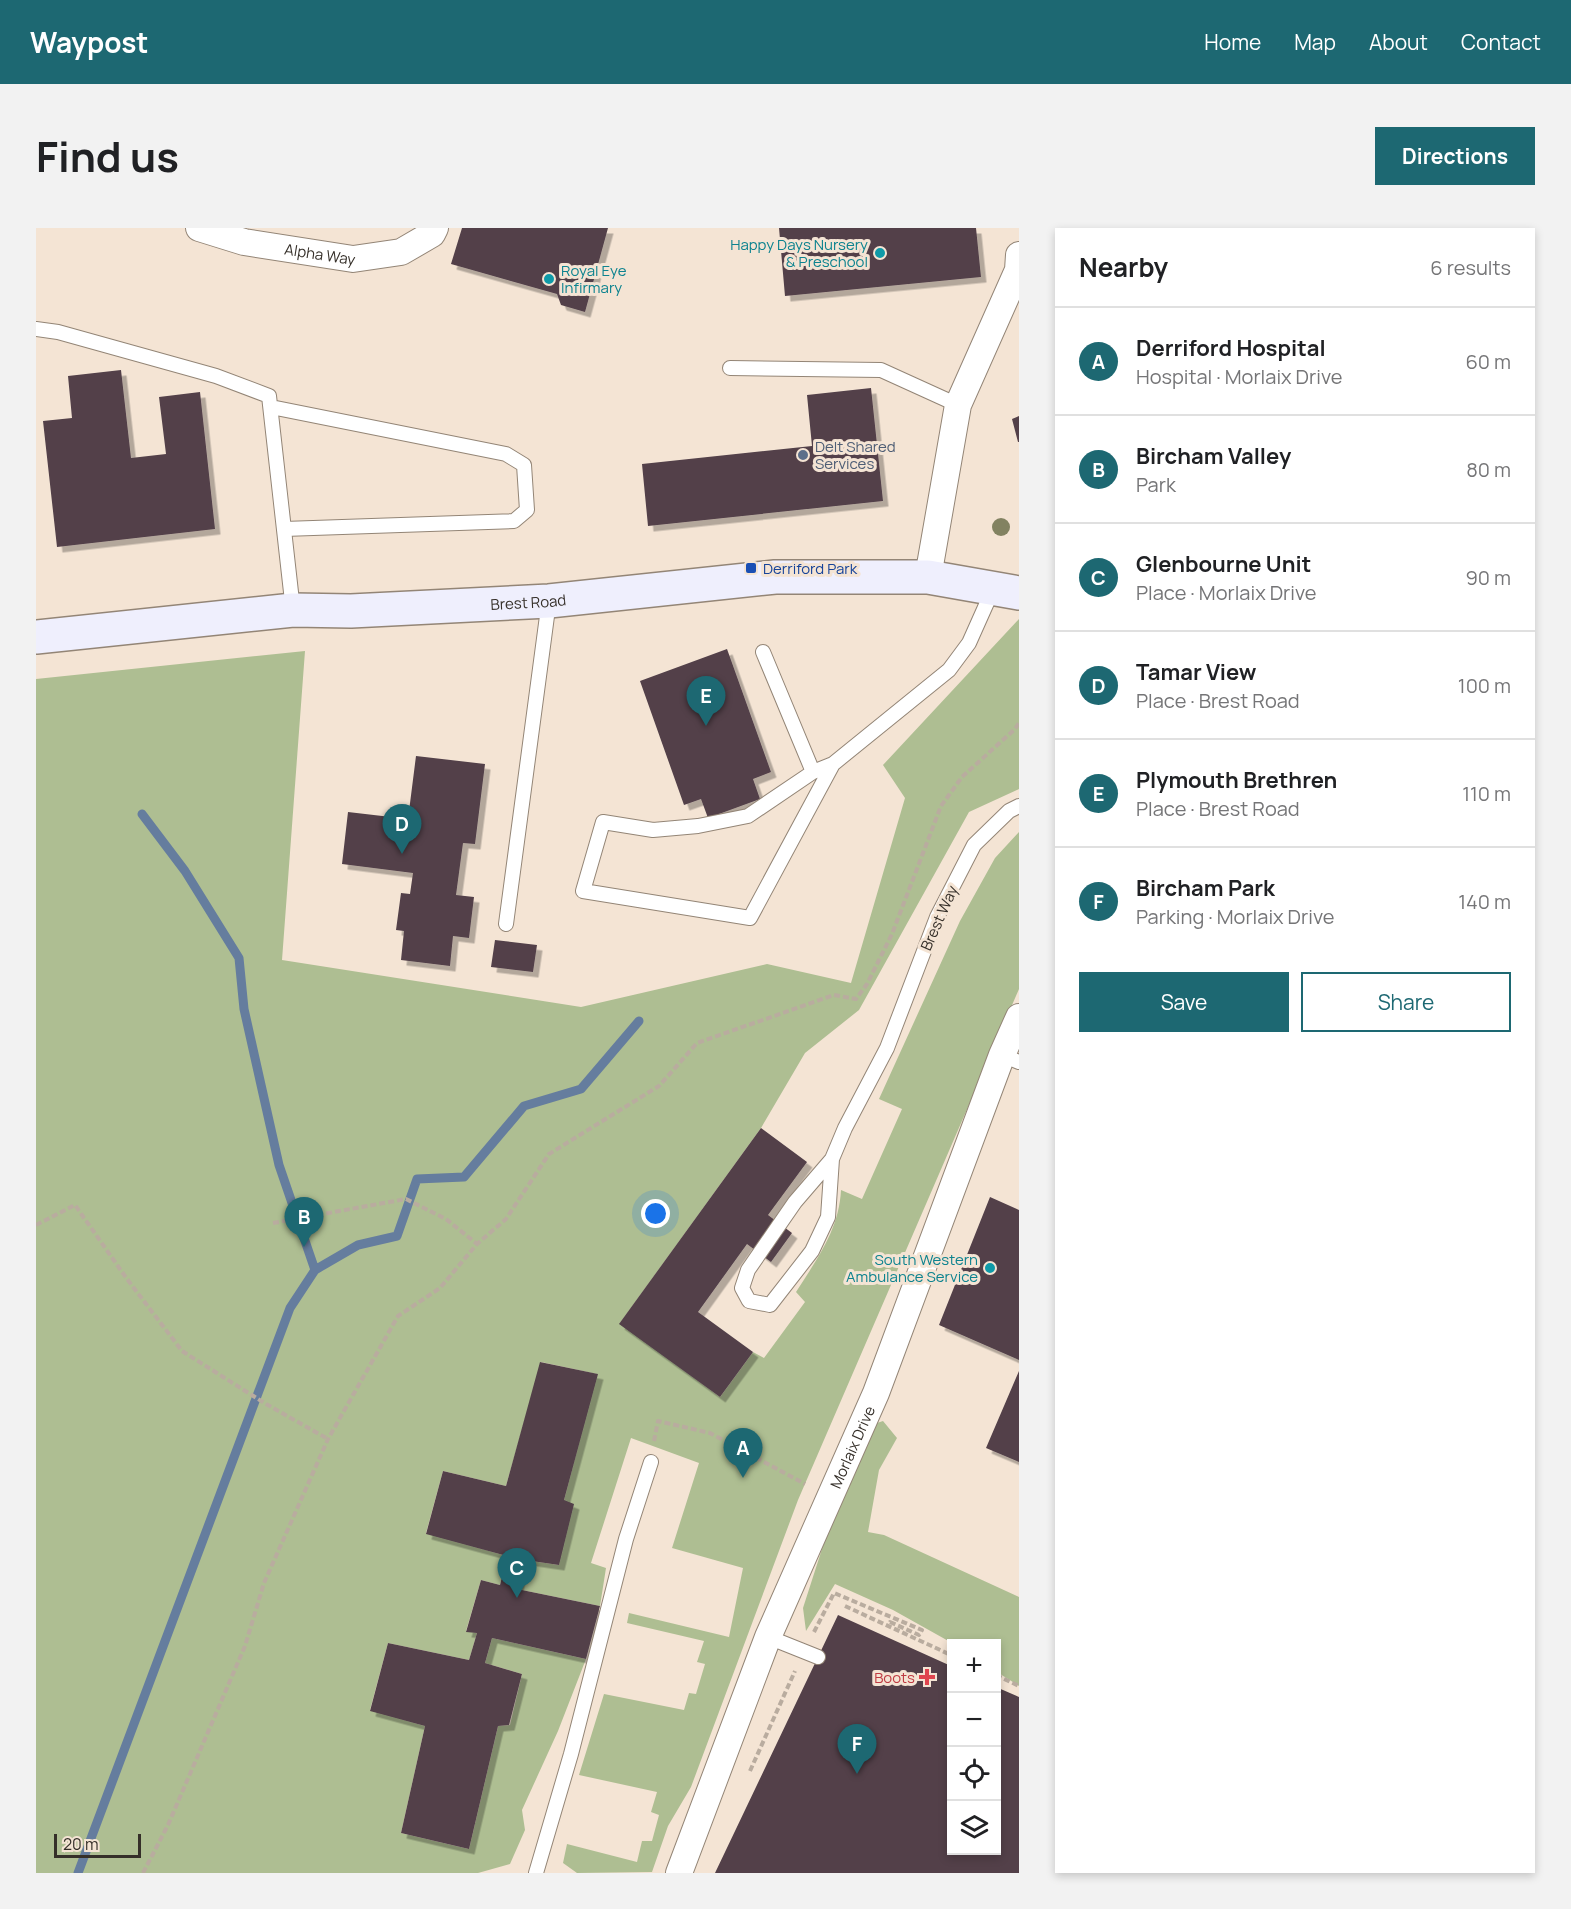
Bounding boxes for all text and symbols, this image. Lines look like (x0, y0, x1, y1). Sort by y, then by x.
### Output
text: Waypost (30, 23, 149, 61)
text: Home (1204, 28, 1261, 56)
text: Map (1294, 28, 1336, 56)
text: About (1369, 28, 1428, 56)
text: Contact (1461, 28, 1541, 56)
text: Find us (36, 127, 179, 185)
button: Directions (1375, 127, 1535, 185)
place label: Happy Days Nursery & Preschool (730, 234, 868, 272)
street label: Alpha Way (283, 238, 357, 270)
marker: Happy Days Nursery & Preschool (873, 246, 887, 260)
text: Nearby (1079, 249, 1168, 285)
text: 6 results (1430, 254, 1511, 281)
place label: Royal Eye Infirmary (561, 260, 627, 298)
marker: Royal Eye Infirmary (542, 272, 556, 286)
text: Derriford Hospital (1136, 333, 1326, 363)
text: A (1092, 348, 1105, 375)
text: 60 m (1465, 348, 1511, 375)
text: Hospital · Morlaix Drive (1136, 363, 1342, 390)
place label: Delt Shared Services (815, 436, 896, 474)
text: Bircham Valley (1136, 441, 1291, 471)
marker: Delt Shared Services (796, 448, 810, 462)
text: B (1092, 456, 1105, 483)
text: 80 m (1466, 456, 1511, 483)
text: Park (1136, 471, 1176, 498)
text: Glenbourne Unit (1136, 549, 1311, 579)
place label: Derriford Park (763, 558, 858, 579)
marker: Derriford Park (744, 561, 758, 575)
text: C (1091, 564, 1106, 591)
text: 90 m (1465, 564, 1511, 591)
text: Place · Morlaix Drive (1136, 579, 1316, 606)
street label: Brest Road (490, 589, 567, 614)
text: Tamar View (1136, 657, 1256, 687)
text: D (1091, 672, 1106, 699)
text: 100 m (1458, 672, 1511, 699)
pin: E (686, 676, 726, 726)
text: Place · Brest Road (1136, 687, 1300, 714)
text: Plymouth Brethren (1136, 765, 1337, 795)
text: E (1093, 780, 1104, 807)
text: 110 m (1462, 780, 1511, 807)
text: Place · Brest Road (1136, 795, 1300, 822)
pin: D (382, 804, 422, 854)
text: Bircham Park (1136, 873, 1275, 903)
street label: Brest Way (915, 882, 963, 954)
text: F (1093, 888, 1104, 915)
text: 140 m (1458, 888, 1511, 915)
text: Parking · Morlaix Drive (1136, 903, 1334, 930)
button: Save (1079, 972, 1289, 1032)
button: Share (1301, 972, 1511, 1032)
pin: B (284, 1198, 324, 1247)
your location (641, 1199, 670, 1228)
place label: South Western Ambulance Service (846, 1249, 978, 1287)
marker: South Western Ambulance Service (983, 1261, 997, 1275)
street label: Morlaix Drive (825, 1402, 880, 1492)
pin: A (724, 1428, 762, 1478)
pin: C (498, 1548, 536, 1598)
map controls (947, 1639, 1001, 1855)
button: + (947, 1639, 1001, 1693)
place label: Boots (874, 1667, 915, 1688)
marker: Boots (920, 1670, 934, 1684)
button: − (947, 1693, 1001, 1747)
pin: F (838, 1724, 876, 1774)
button: locate (947, 1747, 1001, 1801)
button: layers (947, 1801, 1001, 1855)
scale bar (54, 1831, 141, 1858)
text: 20 m (63, 1833, 99, 1855)

